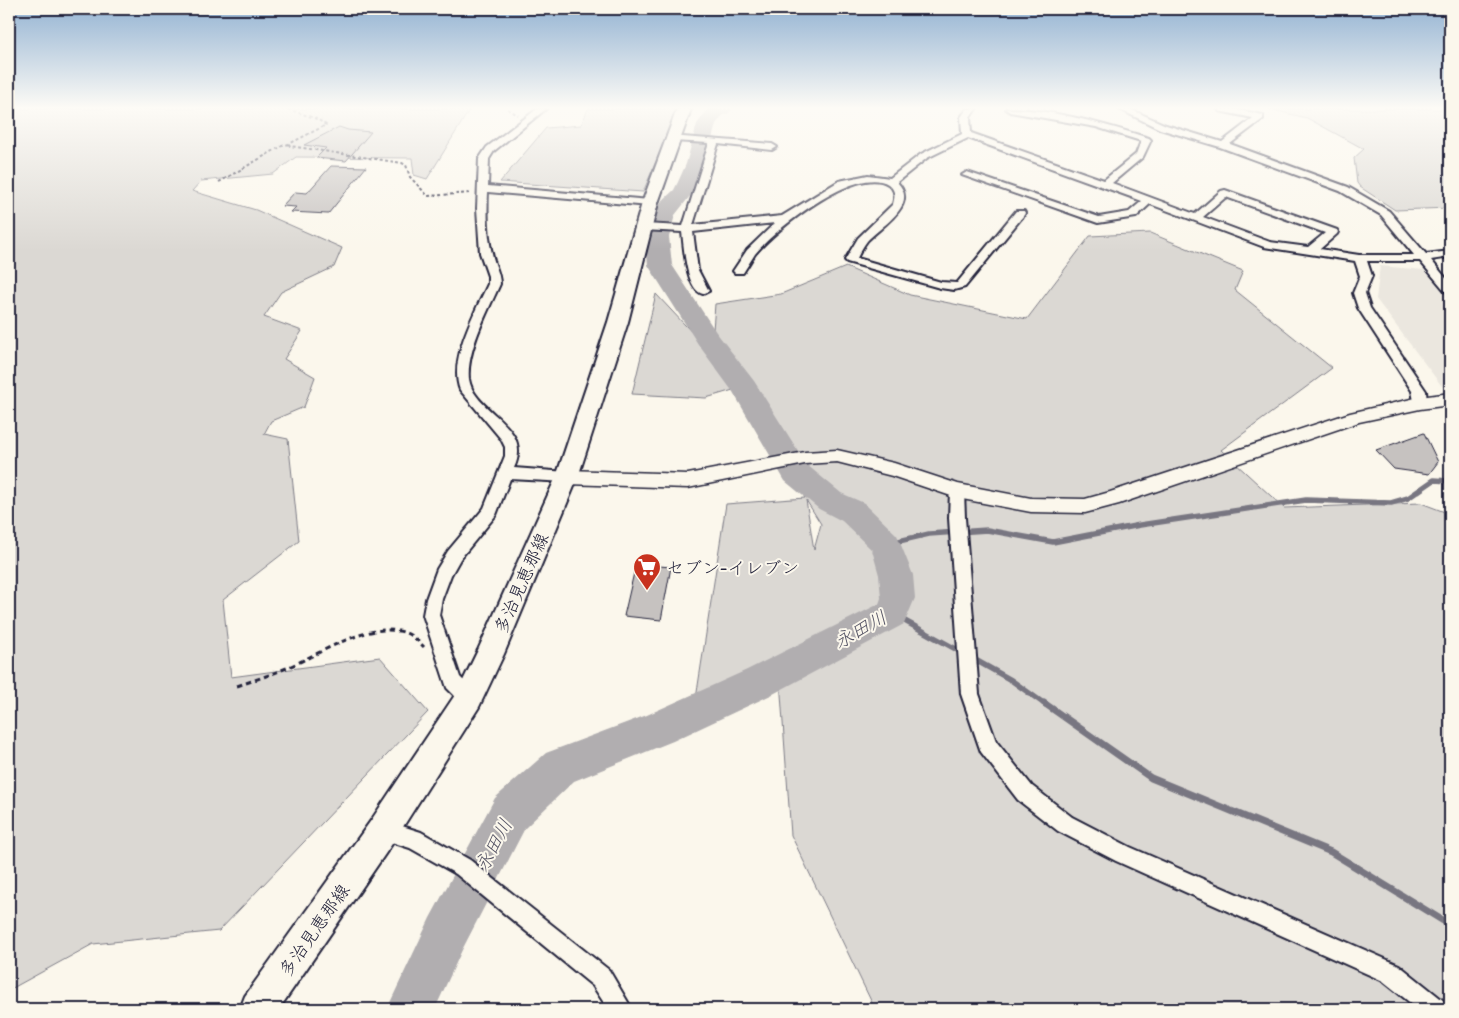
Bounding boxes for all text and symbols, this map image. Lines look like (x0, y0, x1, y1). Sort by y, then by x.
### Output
street label: 多治見恵那線 (488, 529, 554, 637)
supermarket icon: セブン-イレブン (632, 552, 662, 591)
place label: セブン-イレブン (666, 555, 799, 580)
water label: 永田川 (829, 604, 891, 654)
water label: 永田川 (468, 814, 518, 876)
street label: 多治見恵那線 (273, 879, 355, 981)

